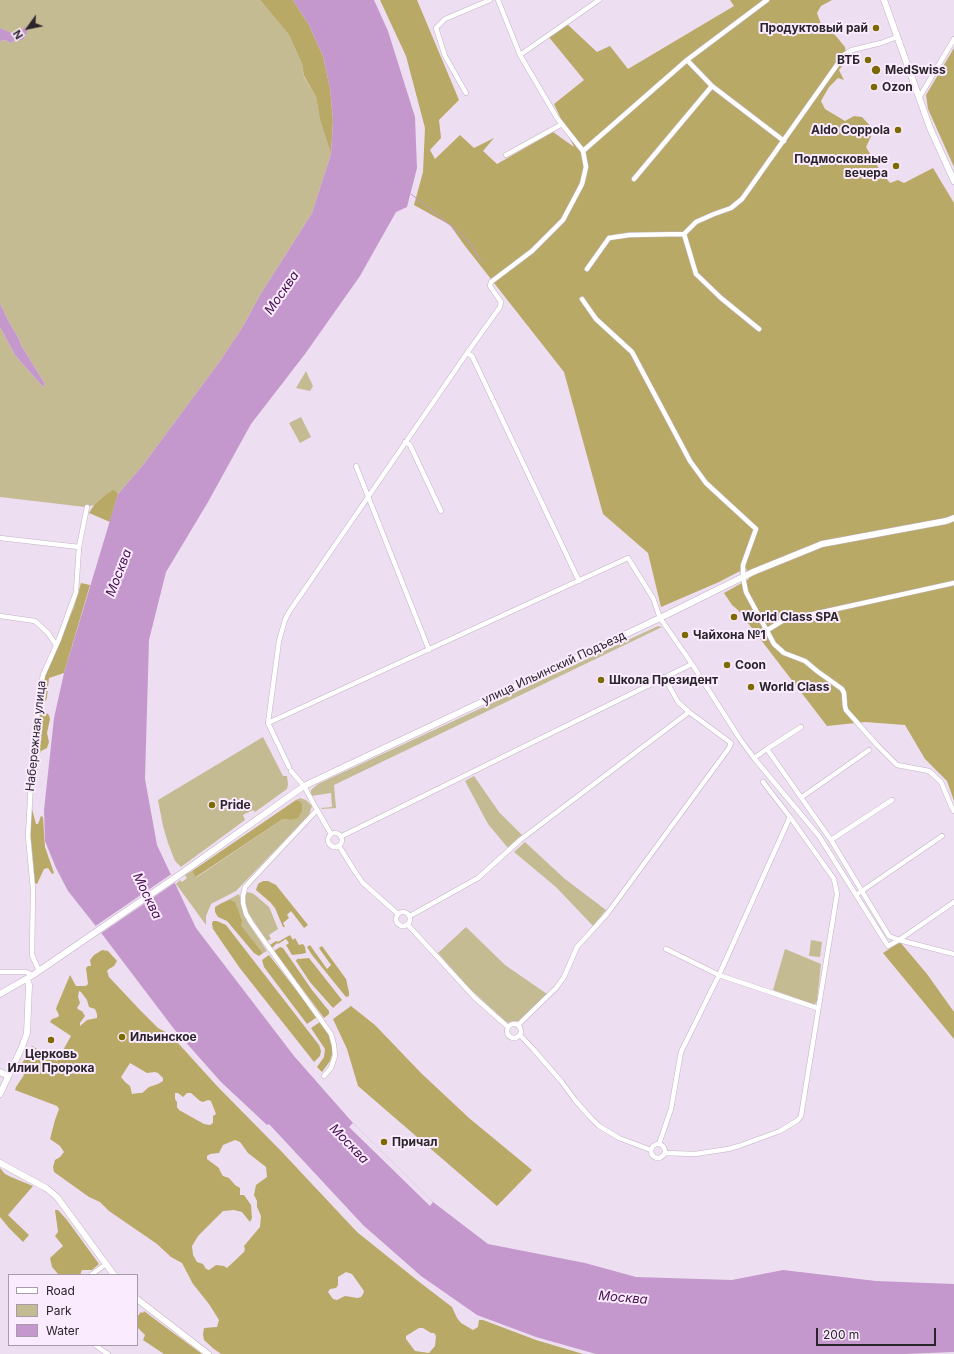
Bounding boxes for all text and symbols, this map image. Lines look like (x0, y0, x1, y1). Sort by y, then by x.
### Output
north arrow (8, 8, 48, 48)
place label: Продуктовый рай (760, 21, 868, 35)
marker: Продуктовый рай (871, 23, 881, 33)
text: N (10, 27, 26, 42)
place label: ВТБ (837, 53, 860, 67)
marker: ВТБ (863, 55, 873, 65)
place label: MedSwiss (885, 63, 946, 77)
marker: MedSwiss (870, 64, 882, 76)
place label: Ozon (882, 80, 913, 94)
marker: Ozon (869, 82, 879, 92)
place label: Aldo Coppola (811, 123, 890, 137)
marker: Aldo Coppola (893, 125, 903, 135)
place label: Подмосковные вечера (794, 152, 888, 180)
marker: Подмосковные вечера (891, 161, 901, 171)
water label: Москва (261, 268, 303, 318)
water label: Москва (103, 547, 135, 599)
place label: World Class SPA (742, 610, 839, 624)
marker: World Class SPA (729, 612, 739, 622)
street label: улица Ильинский Подъезд (480, 628, 628, 708)
place label: Чайхона №1 (693, 628, 766, 642)
marker: Чайхона №1 (680, 630, 690, 640)
place label: Coon (735, 658, 766, 672)
marker: Coon (722, 660, 732, 670)
place label: Школа Президент (609, 673, 718, 687)
marker: Школа Президент (596, 675, 606, 685)
street label: Набережная улица (23, 680, 49, 792)
place label: World Class (759, 680, 829, 694)
marker: World Class (746, 682, 756, 692)
place label: Pride (220, 798, 251, 812)
marker: Pride (207, 800, 217, 810)
water label: Москва (129, 870, 165, 922)
place label: Ильинское (130, 1030, 197, 1044)
marker: Ильинское (117, 1032, 127, 1042)
marker: Церковь Илии Пророка (46, 1035, 56, 1045)
place label: Церковь Илии Пророка (8, 1047, 94, 1075)
water label: Москва (326, 1121, 372, 1167)
place label: Причал (392, 1135, 437, 1149)
marker: Причал (379, 1137, 389, 1147)
legend (8, 1274, 138, 1346)
text: Road (46, 1283, 75, 1298)
water label: Москва (598, 1288, 648, 1308)
text: Park (46, 1303, 72, 1318)
scale bar (818, 1320, 938, 1346)
text: Water (46, 1323, 79, 1338)
text: 200 m (823, 1327, 859, 1342)

